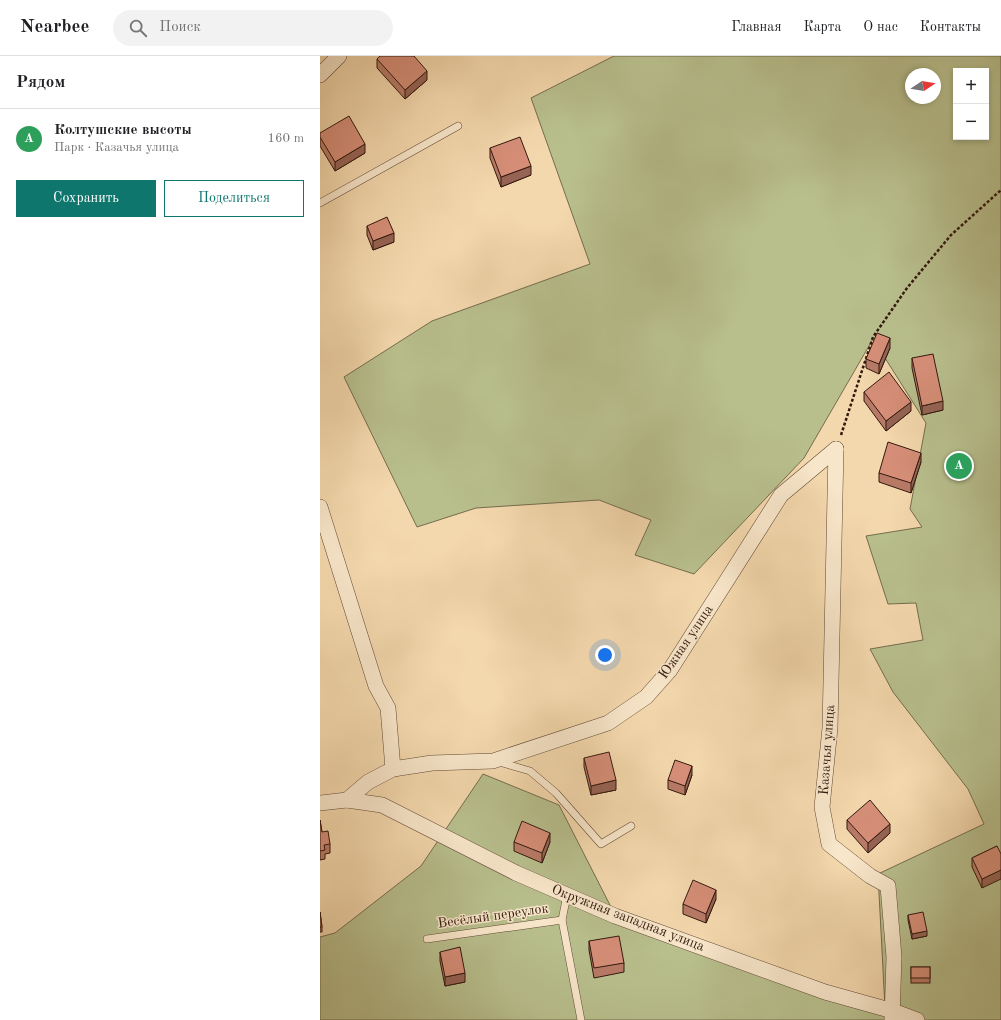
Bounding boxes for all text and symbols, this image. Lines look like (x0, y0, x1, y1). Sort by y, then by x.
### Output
search box (113, 10, 393, 46)
icon: search (127, 17, 149, 39)
text: Nearbee (20, 18, 89, 37)
text: Поиск (159, 20, 201, 35)
text: Главная (731, 20, 781, 34)
text: Карта (803, 20, 841, 34)
text: О нас (863, 20, 898, 34)
text: Контакты (920, 20, 981, 34)
north arrow (905, 68, 941, 104)
map controls (953, 68, 989, 140)
button: + (953, 68, 989, 104)
text: Рядом (16, 74, 65, 91)
button: − (953, 104, 989, 140)
text: Колтушские высоты (54, 123, 192, 138)
text: A (24, 132, 34, 145)
text: 160 m (267, 132, 304, 145)
text: Парк · Казачья улица (54, 141, 179, 154)
button: Сохранить (16, 180, 156, 217)
button: Поделиться (164, 180, 304, 217)
pin: A (946, 451, 972, 481)
street label: Южная улица (656, 603, 716, 681)
your location (595, 645, 615, 665)
street label: Казачья улица (817, 704, 837, 796)
street label: Окружная западная улица (550, 882, 706, 954)
street label: Весёлый переулок (437, 901, 549, 931)

